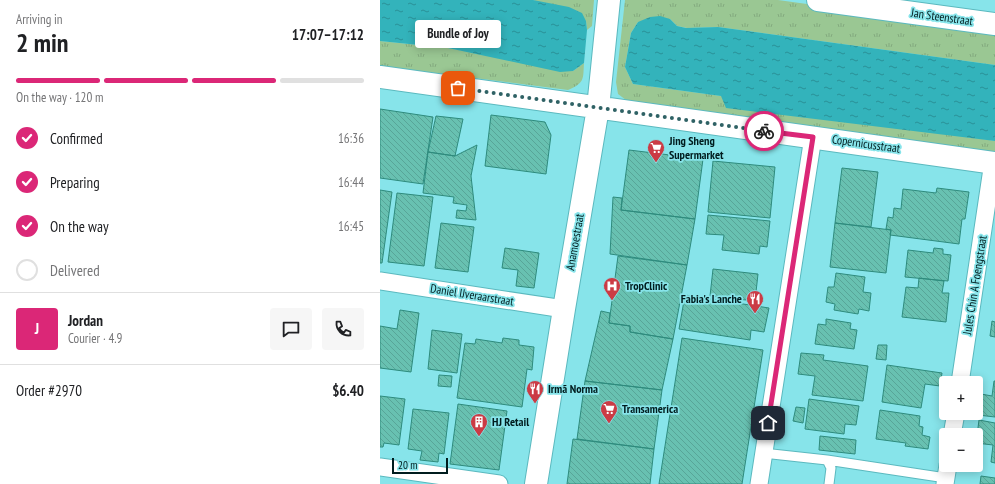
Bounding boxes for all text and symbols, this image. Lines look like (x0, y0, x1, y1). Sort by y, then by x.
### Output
street label: Jan Steenstraat (909, 5, 975, 28)
text: Arriving in (16, 11, 63, 28)
callout: Bundle of Joy (415, 20, 501, 48)
text: 17:07–17:12 (292, 25, 364, 44)
text: Bundle of Joy (427, 25, 489, 42)
text: 2 min (16, 26, 69, 59)
pin (441, 71, 475, 105)
icon: bag (447, 77, 469, 99)
text: On the way · 120 m (16, 89, 103, 106)
courier (744, 111, 784, 151)
icon: bike (753, 120, 775, 142)
icon: check (16, 127, 38, 149)
text: Confirmed (50, 129, 103, 148)
text: 16:36 (338, 130, 364, 147)
street label: Copernicusstraat (831, 131, 902, 156)
place label: Jing Sheng Supermarket (668, 133, 724, 162)
supermarket icon: Jing Sheng Supermarket (646, 138, 666, 163)
icon: check (16, 171, 38, 193)
text: Preparing (50, 173, 100, 192)
text: 16:44 (338, 174, 364, 191)
street label: Anamoestraat (562, 212, 587, 271)
icon: check (16, 215, 38, 237)
text: On the way (50, 217, 109, 236)
text: 16:45 (338, 218, 364, 235)
street label: Jules Chin A Foengstraat (959, 234, 990, 337)
text: Delivered (50, 261, 100, 280)
hospital icon: TropClinic (602, 276, 622, 301)
place label: TropClinic (625, 278, 668, 293)
street label: Daniel IJveraarstraat (429, 281, 516, 309)
restaurant icon: Fabia's Lanche (745, 289, 765, 314)
place label: Fabia's Lanche (681, 291, 742, 306)
button: chat (270, 308, 312, 350)
button: phone (322, 308, 364, 350)
text: Jordan (68, 311, 103, 330)
text: J (35, 319, 39, 338)
text: Courier · 4.9 (68, 330, 122, 347)
map controls (939, 376, 983, 472)
button: + (939, 376, 983, 420)
restaurant icon: Irmã Norma (525, 379, 545, 404)
text: Order #2970 (16, 381, 82, 400)
text: $6.40 (332, 381, 364, 400)
place label: Irmã Norma (548, 381, 598, 396)
supermarket icon: Transamerica (599, 399, 619, 424)
place label: Transamerica (622, 401, 678, 416)
pin (751, 406, 785, 440)
building icon: HJ Retail (469, 412, 489, 437)
icon: home (757, 412, 779, 434)
place label: HJ Retail (492, 414, 529, 429)
button: − (939, 428, 983, 472)
scale bar (392, 456, 448, 475)
text: 20 m (398, 458, 417, 472)

